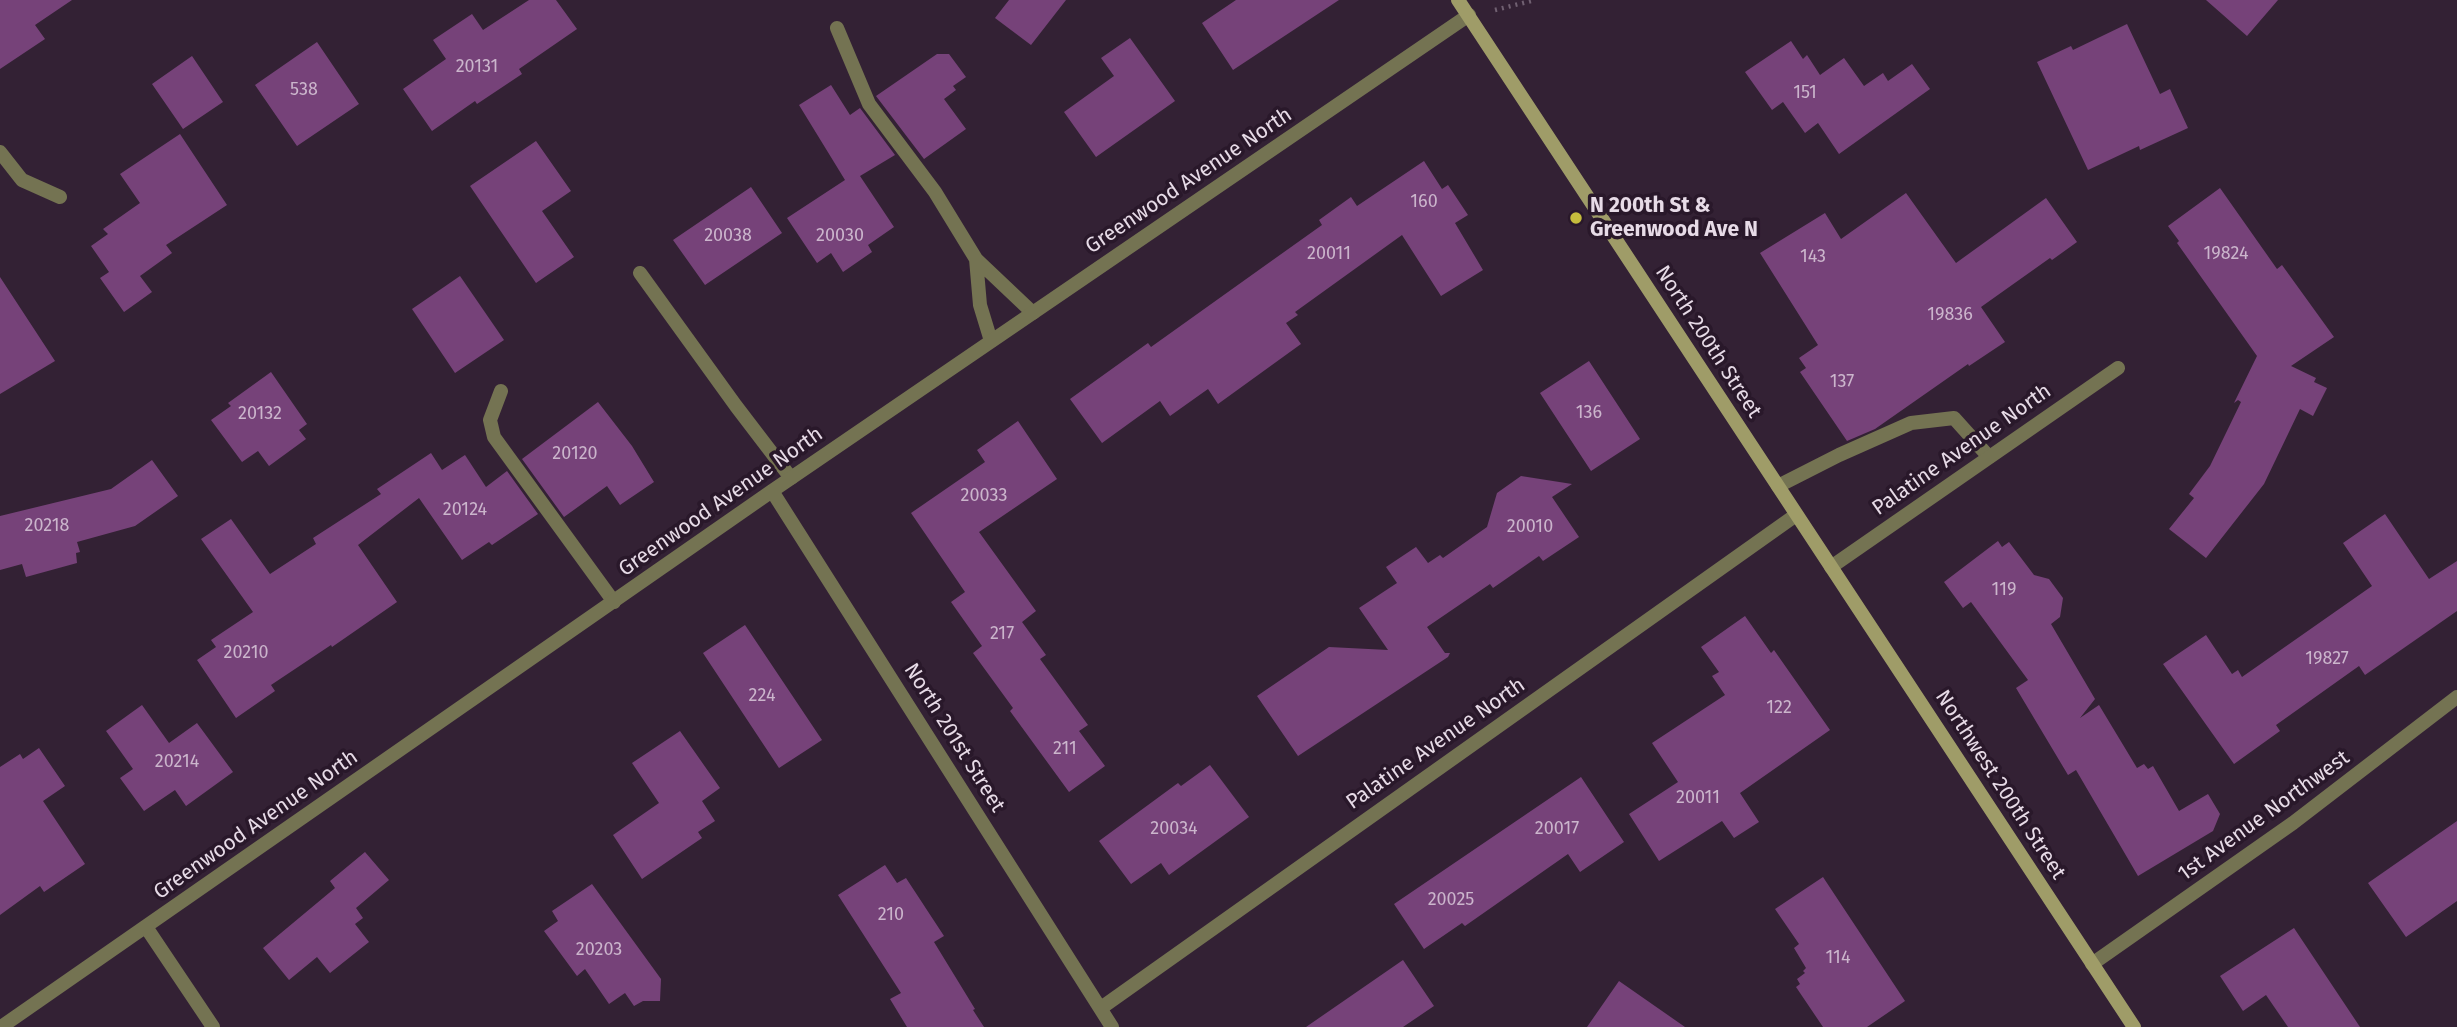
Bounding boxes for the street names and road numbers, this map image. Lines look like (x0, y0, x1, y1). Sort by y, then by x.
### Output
street label: Greenwood Avenue North (1081, 102, 1297, 260)
street label: North 200th Street (1649, 261, 1767, 423)
street label: Palatine Avenue North (1868, 379, 2056, 521)
street label: Greenwood Avenue North (614, 422, 828, 582)
street label: North 201st Street (898, 659, 1010, 817)
street label: Palatine Avenue North (1342, 673, 1530, 815)
street label: Northwest 200th Street (1929, 686, 2071, 884)
street label: Greenwood Avenue North (149, 745, 363, 905)
street label: 1st Avenue Northwest (2173, 745, 2355, 887)

